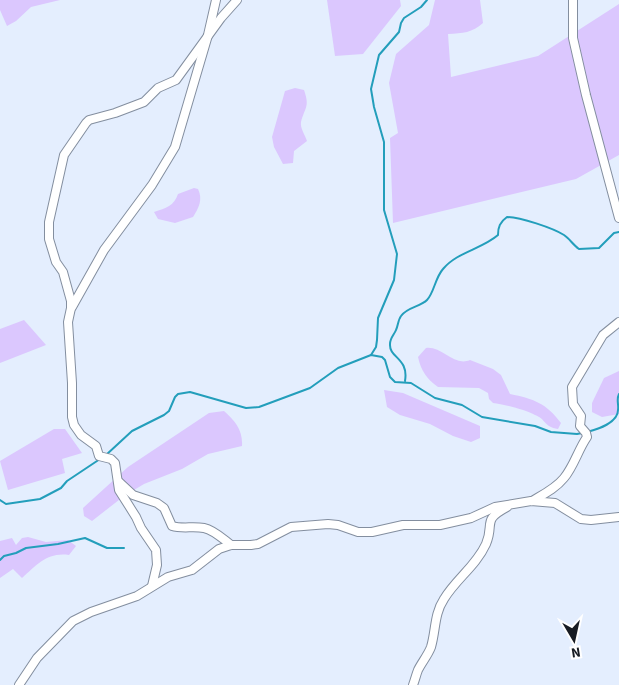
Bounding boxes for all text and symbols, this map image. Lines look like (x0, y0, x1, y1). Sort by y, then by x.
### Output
north arrow (549, 615, 599, 665)
text: N (570, 641, 582, 662)

